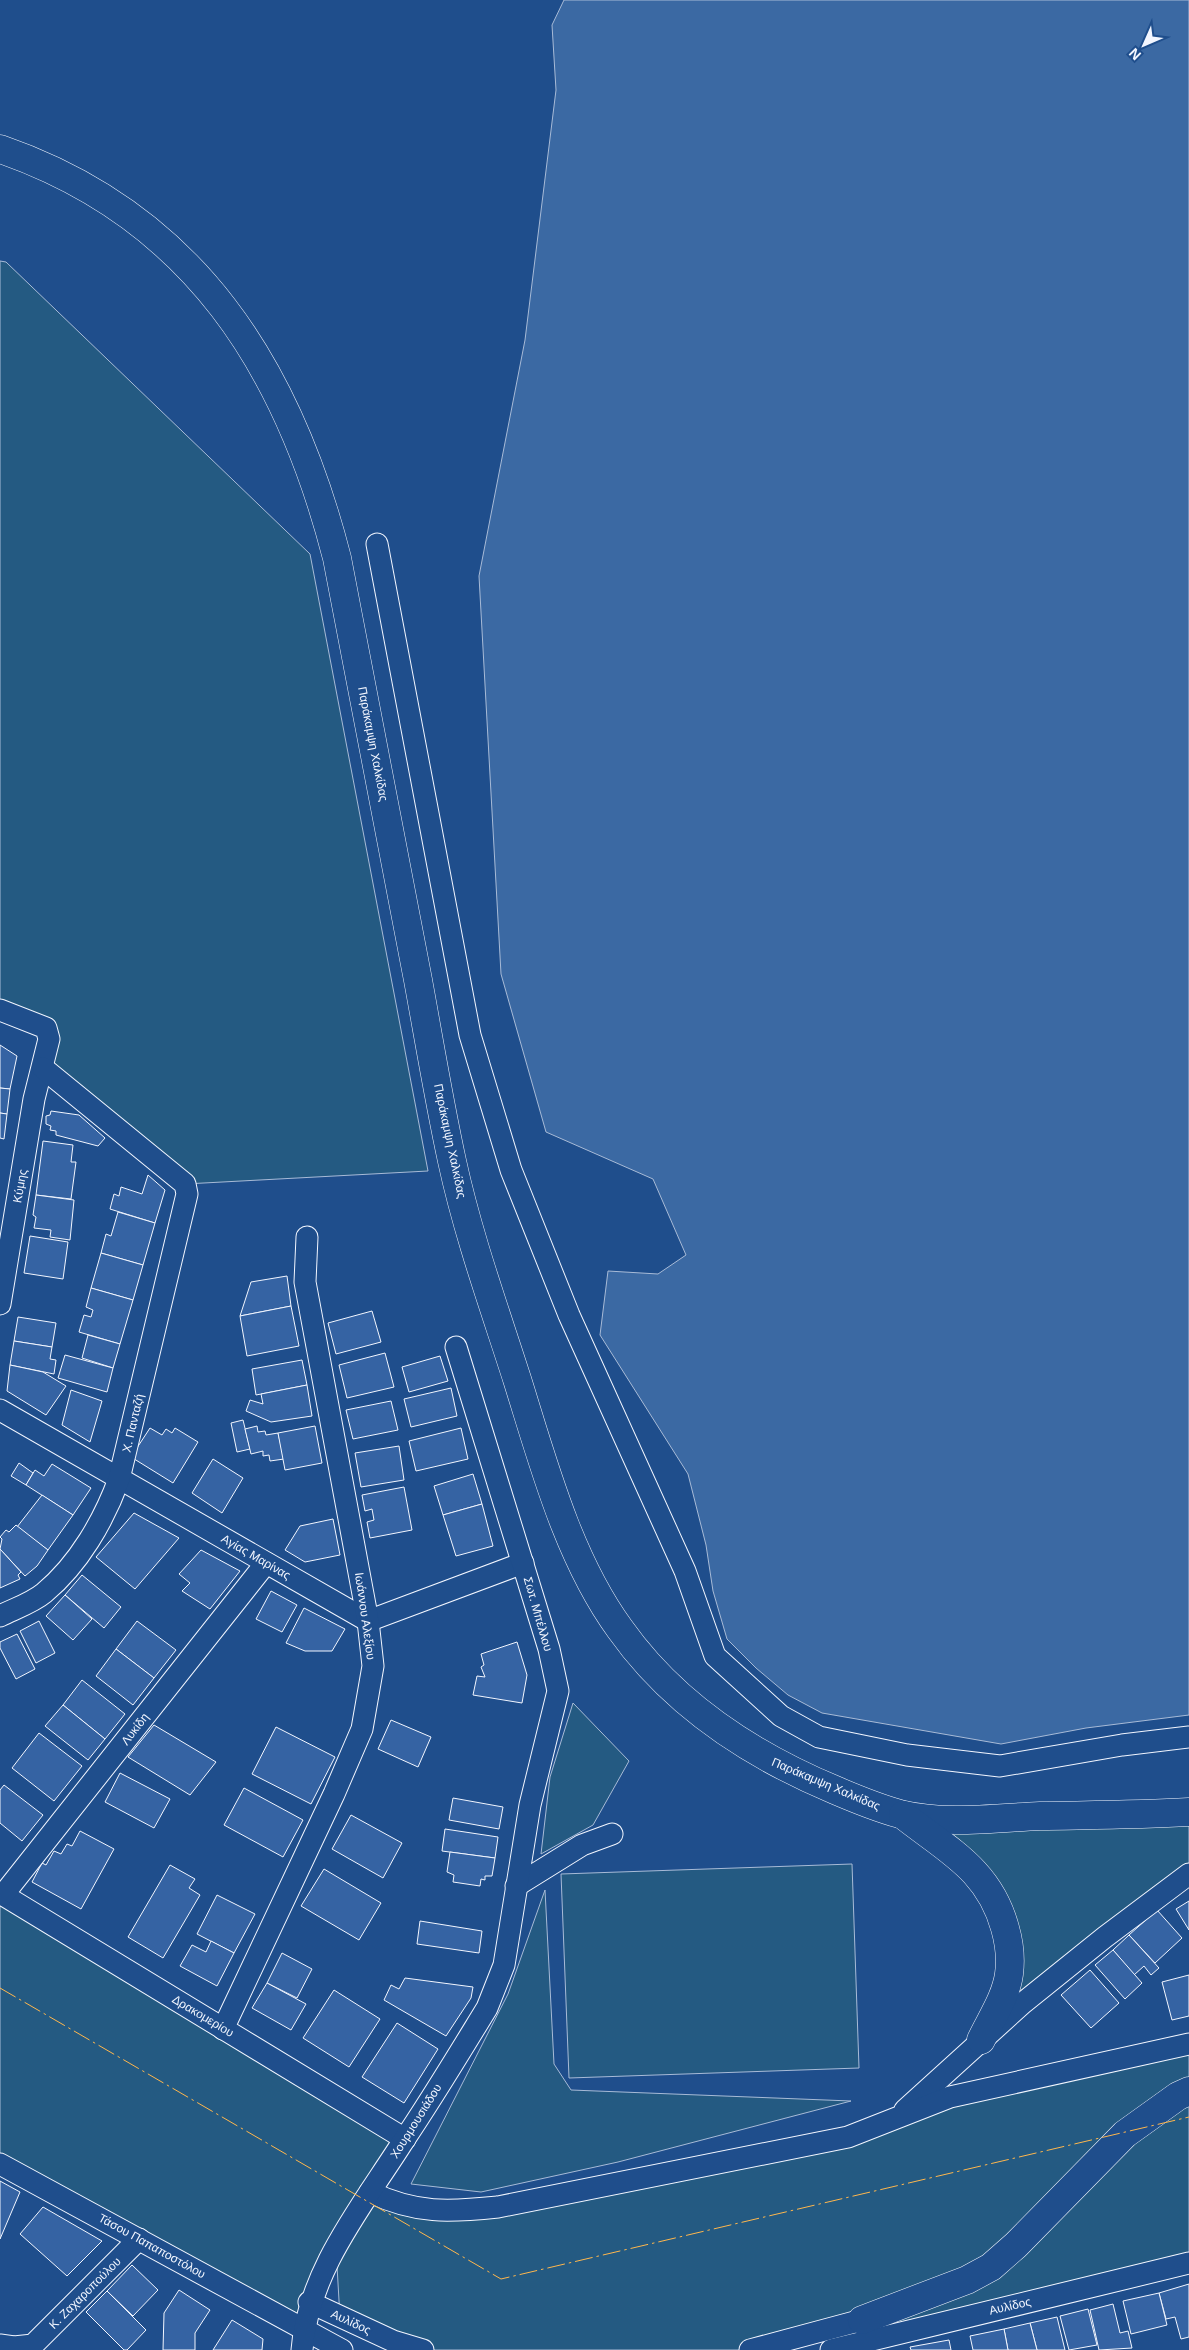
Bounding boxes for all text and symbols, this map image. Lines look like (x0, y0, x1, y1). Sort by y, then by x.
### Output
north arrow (1119, 20, 1169, 70)
text: N (1126, 45, 1144, 63)
street label: Παράκαμψη Χαλκίδας (355, 685, 391, 803)
street label: Παράκαμψη Χαλκίδας (431, 1082, 469, 1200)
street label: Κύμης (10, 1168, 30, 1204)
street label: Χ. Πανταζή (119, 1392, 147, 1454)
street label: Αγίας Μαρίνας (219, 1532, 293, 1583)
street label: Ιωάννου Αλεξίου (352, 1571, 378, 1661)
street label: Σωτ. Μπέλλου (521, 1575, 555, 1653)
street label: Λυκίδη (118, 1710, 152, 1748)
street label: Παράκαμψη Χαλκίδας (770, 1755, 883, 1813)
street label: Δρακομερίου (170, 1992, 236, 2040)
street label: Χουρμουσιάδου (388, 2081, 444, 2161)
street label: Τάσου Παπαποστόλου (96, 2211, 208, 2281)
street label: Κ. Ζαχαροπούλου (46, 2254, 124, 2332)
street label: Αυλίδος (988, 2294, 1032, 2318)
street label: Αυλίδος (329, 2307, 373, 2337)

